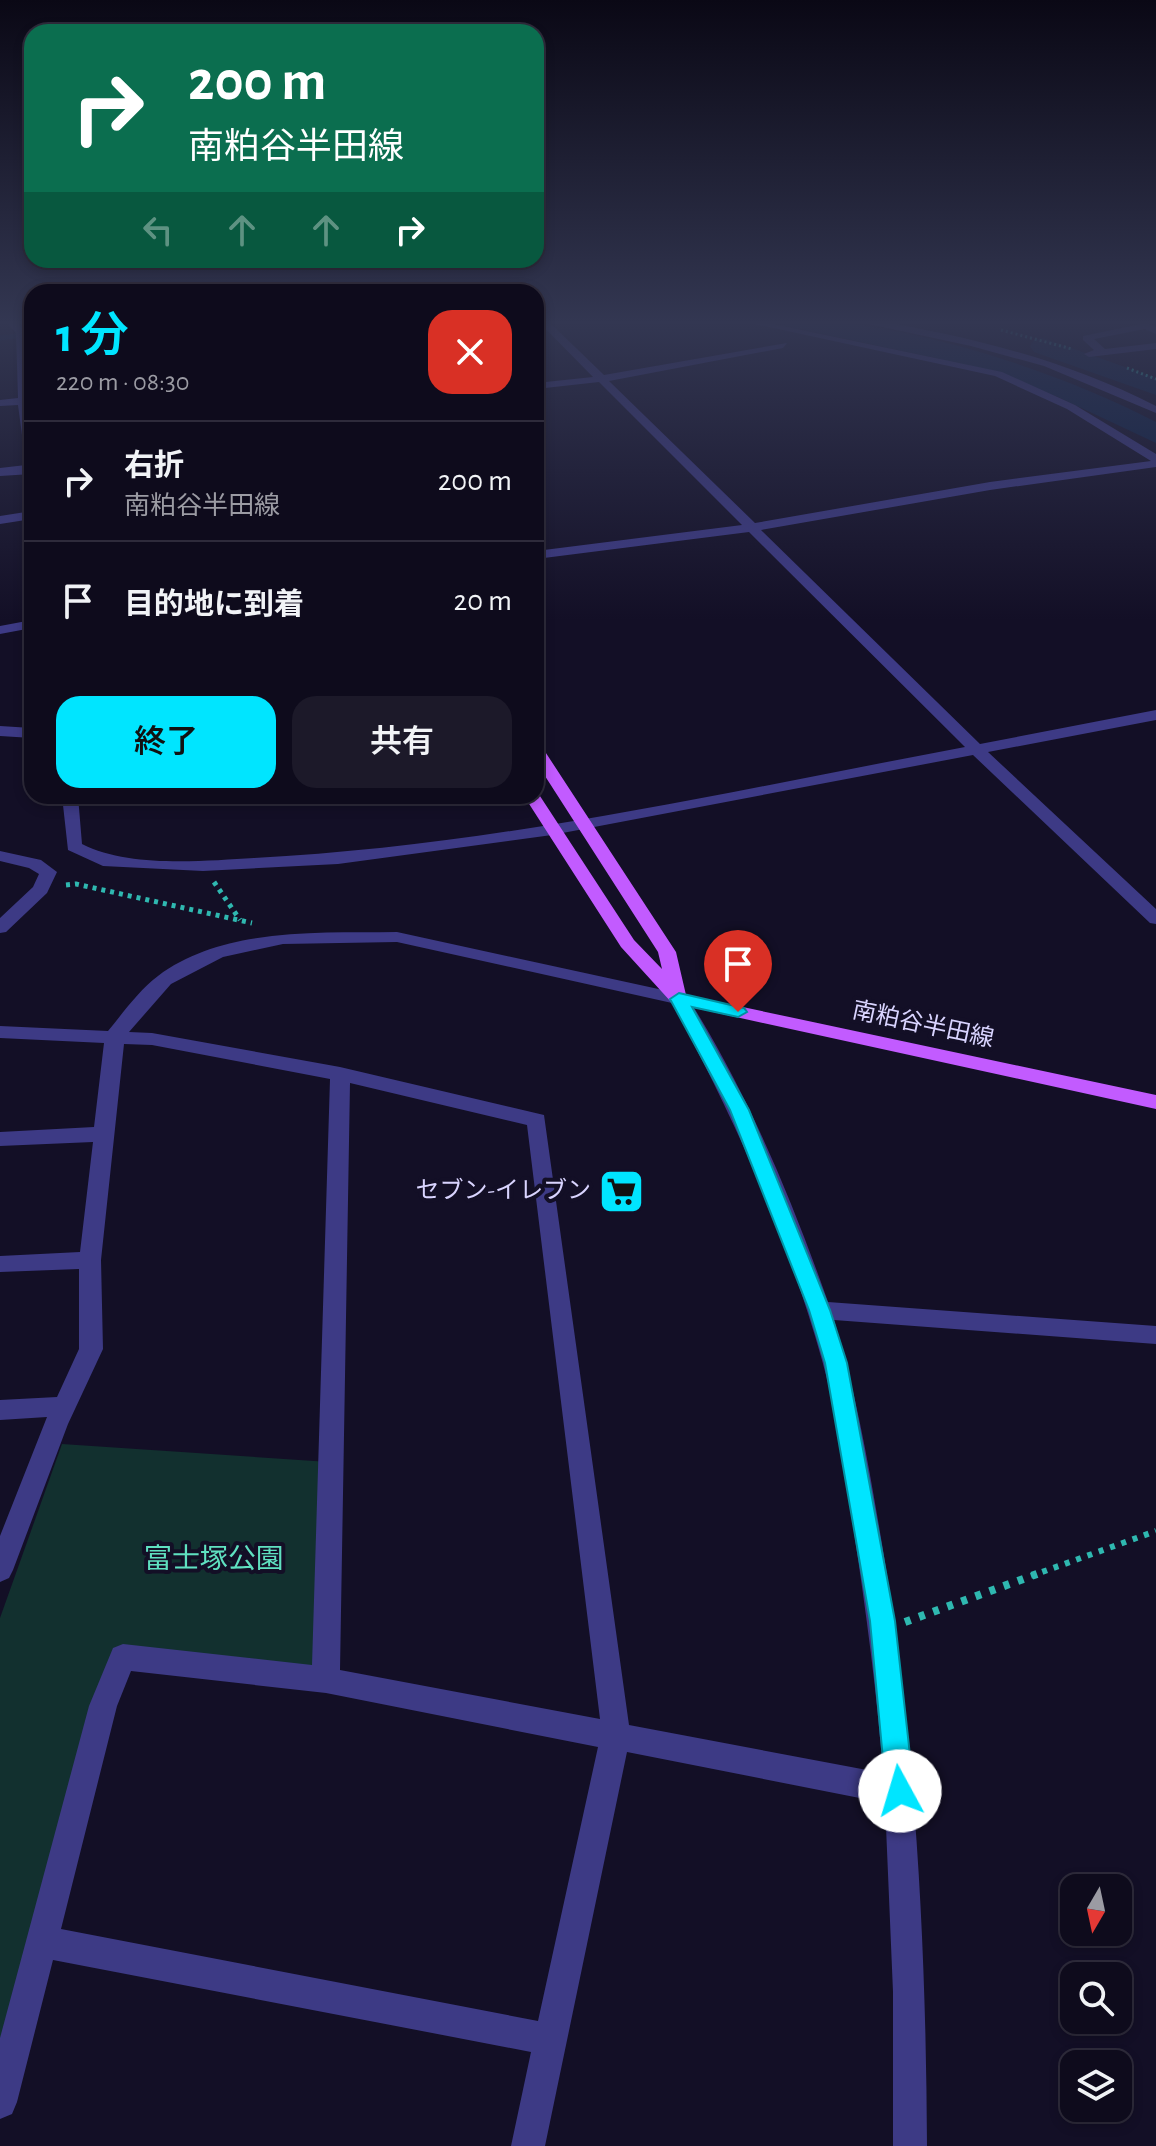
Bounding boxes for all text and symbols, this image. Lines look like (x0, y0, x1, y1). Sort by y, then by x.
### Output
text: 200 m (188, 54, 326, 110)
icon: right (56, 56, 160, 160)
text: 南粕谷半田線 (188, 129, 404, 165)
icon: left (136, 208, 180, 252)
icon: ahead (220, 208, 264, 252)
icon: ahead (304, 208, 348, 252)
icon: right (388, 208, 432, 252)
button: close (428, 310, 512, 394)
text: 1 分 (56, 313, 129, 361)
text: 220 m · 08:30 (56, 369, 189, 395)
text: 右折 (124, 451, 184, 481)
icon: right (56, 459, 100, 503)
text: 200 m (438, 466, 512, 496)
text: 南粕谷半田線 (124, 493, 280, 519)
icon: arrive (56, 579, 100, 623)
text: 20 m (454, 586, 512, 616)
text: 目的地に到着 (124, 590, 304, 620)
button: 終了 (56, 696, 276, 788)
button: 共有 (292, 696, 512, 788)
pin (704, 930, 772, 1012)
icon: arrive (716, 942, 760, 986)
street label: 南粕谷半田線 (850, 996, 996, 1052)
supermarket icon: セブン-イレブン (598, 1167, 646, 1215)
place label: セブン-イレブン (416, 1177, 591, 1203)
park label: 富士塚公園 (144, 1544, 284, 1574)
position arrow (858, 1749, 942, 1833)
north arrow (1060, 1874, 1132, 1946)
map controls (1060, 1874, 1132, 2122)
button: search (1060, 1962, 1132, 2034)
button: layers (1060, 2050, 1132, 2122)

